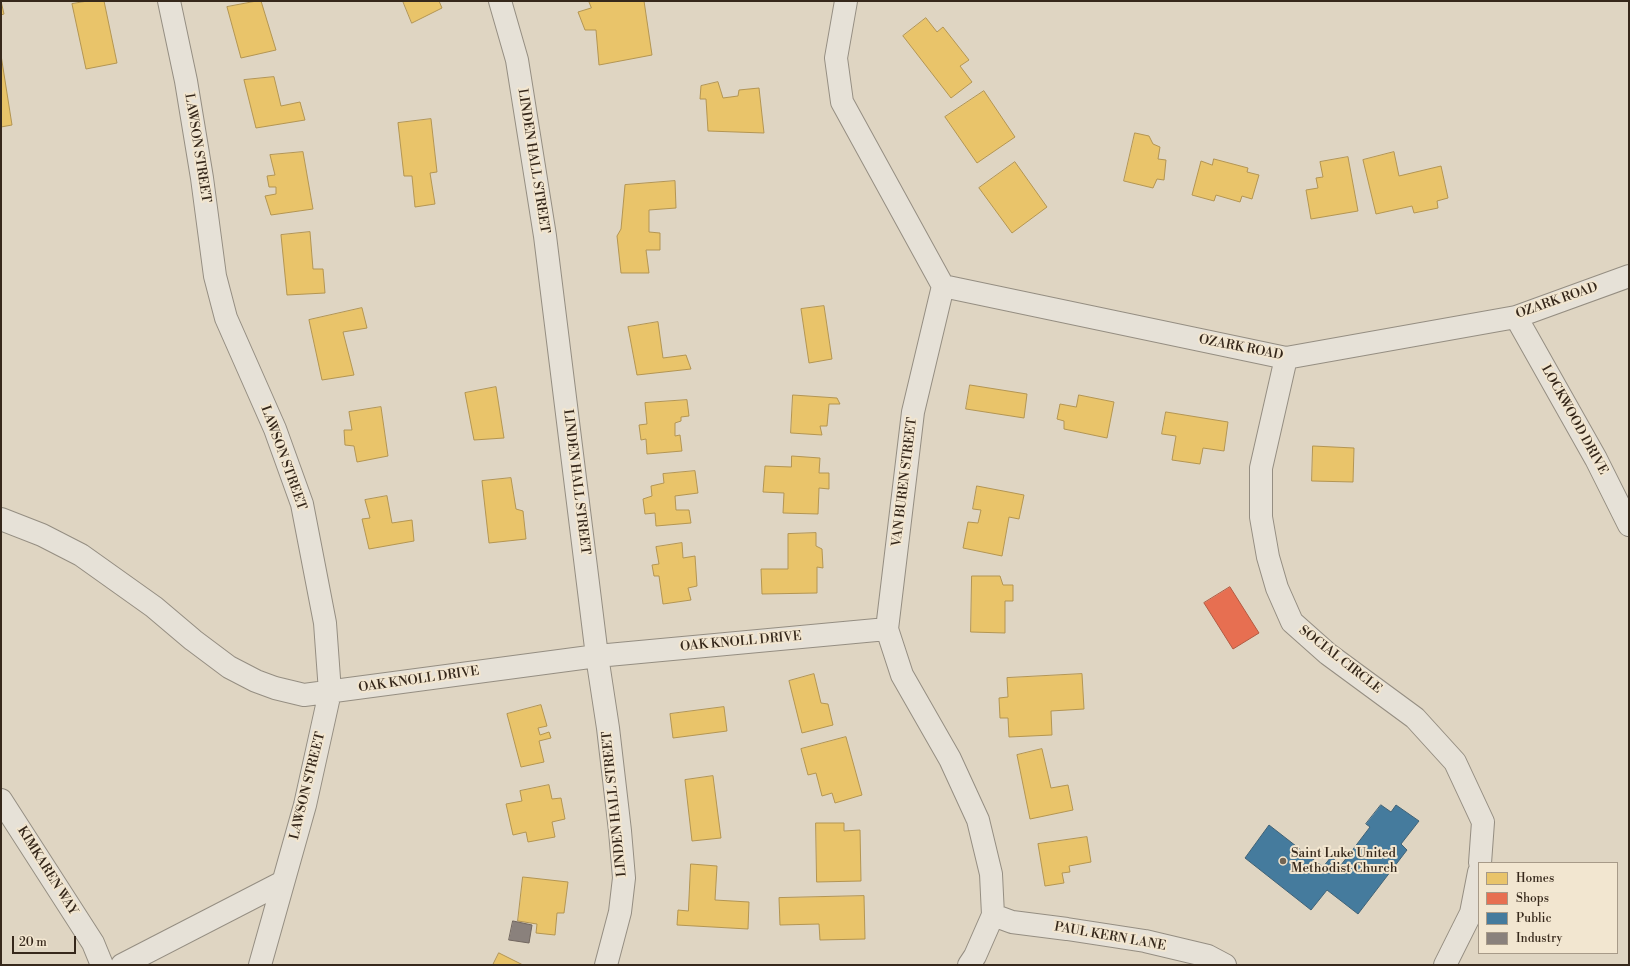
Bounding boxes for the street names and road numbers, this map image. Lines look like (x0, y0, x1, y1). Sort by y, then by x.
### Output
street label: LINDEN HALL STREET (514, 88, 552, 234)
street label: LAWSON STREET (181, 92, 213, 204)
street label: OZARK ROAD (1514, 280, 1600, 322)
street label: OZARK ROAD (1197, 332, 1285, 364)
street label: LOCKWOOD DRIVE (1537, 362, 1611, 478)
street label: LAWSON STREET (257, 403, 309, 513)
street label: LINDEN HALL STREET (559, 408, 593, 556)
street label: VAN BUREN STREET (889, 416, 921, 548)
street label: SOCIAL CIRCLE (1295, 623, 1385, 697)
street label: OAK KNOLL DRIVE (680, 629, 802, 655)
street label: OAK KNOLL DRIVE (358, 664, 480, 696)
street label: LINDEN HALL STREET (600, 730, 630, 878)
street label: LAWSON STREET (287, 731, 329, 841)
street label: KIMKAREN WAY (13, 824, 81, 918)
street label: PAUL KERN LANE (1053, 919, 1167, 955)

